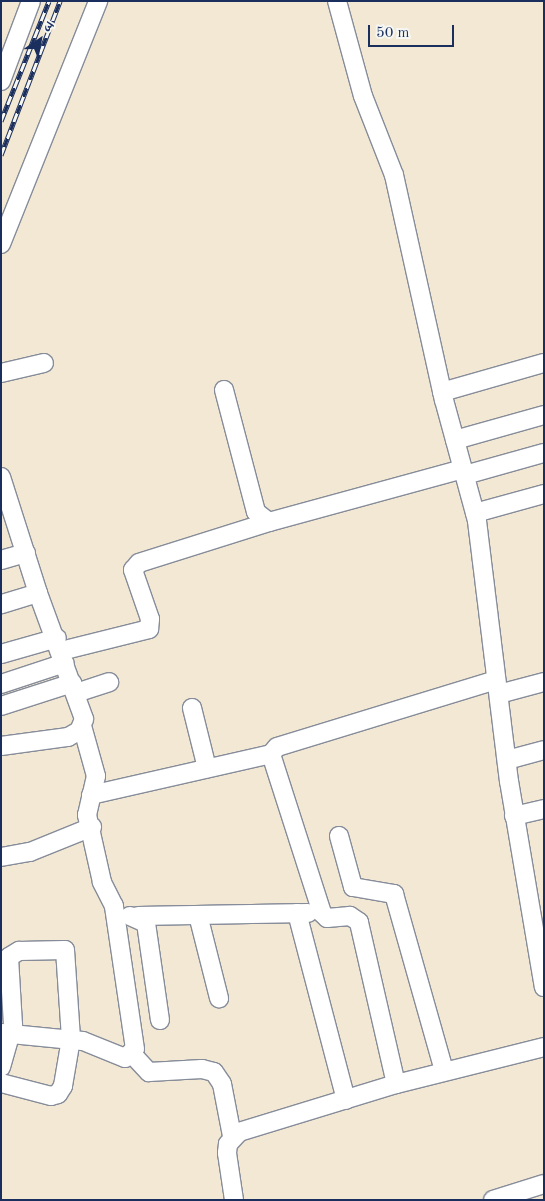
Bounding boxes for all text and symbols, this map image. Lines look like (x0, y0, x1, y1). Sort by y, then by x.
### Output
north arrow (15, 15, 65, 65)
scale bar (370, 15, 456, 47)
text: उ (41, 20, 55, 35)
text: 50 m (376, 26, 410, 41)

